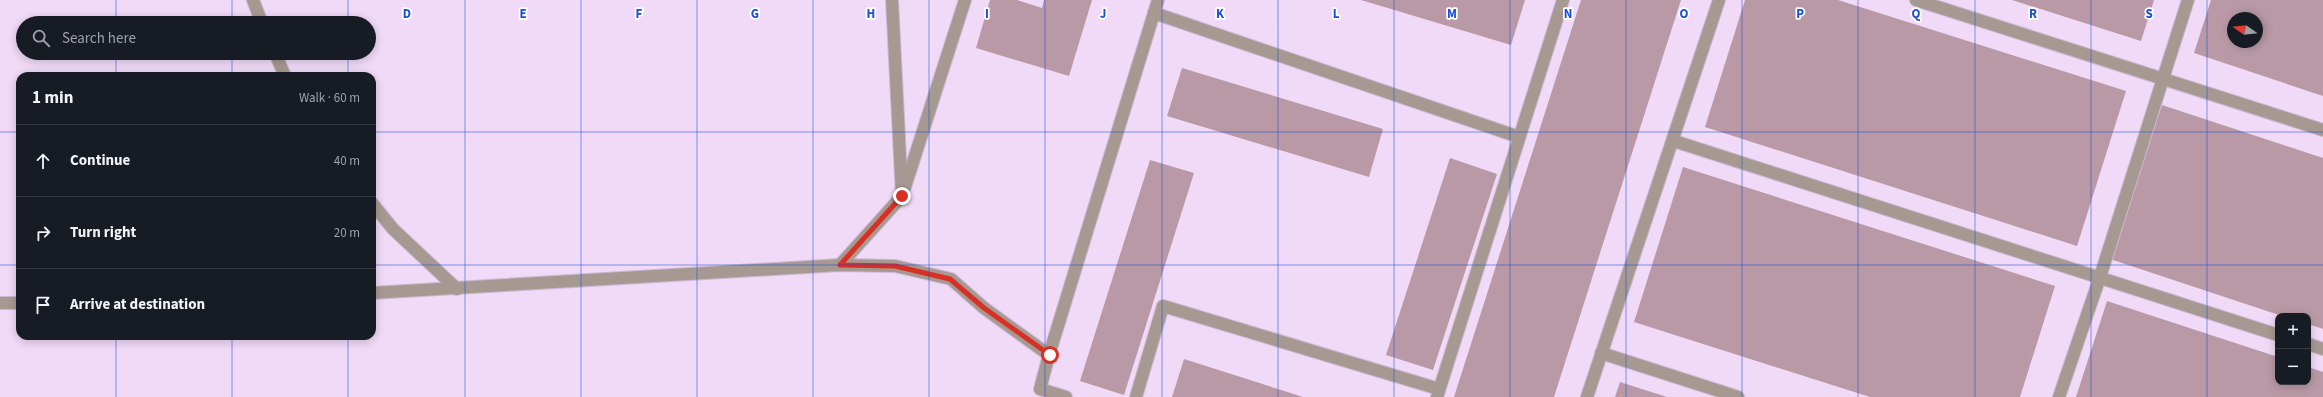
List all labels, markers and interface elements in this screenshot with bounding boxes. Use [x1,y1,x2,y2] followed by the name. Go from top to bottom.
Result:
[403,5,411,23] text: D
[519,5,527,23] text: E
[636,5,643,23] text: F
[751,5,759,23] text: G
[867,5,875,23] text: H
[985,5,989,23] text: I
[1100,5,1106,23] text: J
[1216,5,1225,23] text: K
[1333,5,1340,23] text: L
[1447,5,1457,23] text: M
[1564,5,1572,23] text: N
[1680,5,1689,23] text: O
[1796,5,1804,23] text: P
[1912,5,1921,23] text: Q
[2029,5,2037,23] text: R
[2145,5,2153,23] text: S
[2227,12,2263,48] north arrow
[16,16,376,60] search box
[30,27,52,49] icon: search
[62,28,136,49] text: Search here
[32,86,73,110] text: 1 min
[299,89,360,107] text: Walk · 60 m
[32,150,54,172] icon: ahead
[70,150,130,171] text: Continue
[334,152,360,170] text: 40 m
[893,187,911,205] route end
[32,222,54,244] icon: right
[70,222,136,243] text: Turn right
[334,224,360,242] text: 20 m
[32,294,54,316] icon: arrive
[70,294,205,315] text: Arrive at destination
[2275,313,2311,385] map controls
[2275,313,2311,349] button: +
[1041,346,1059,364] route start
[2275,349,2311,385] button: −

